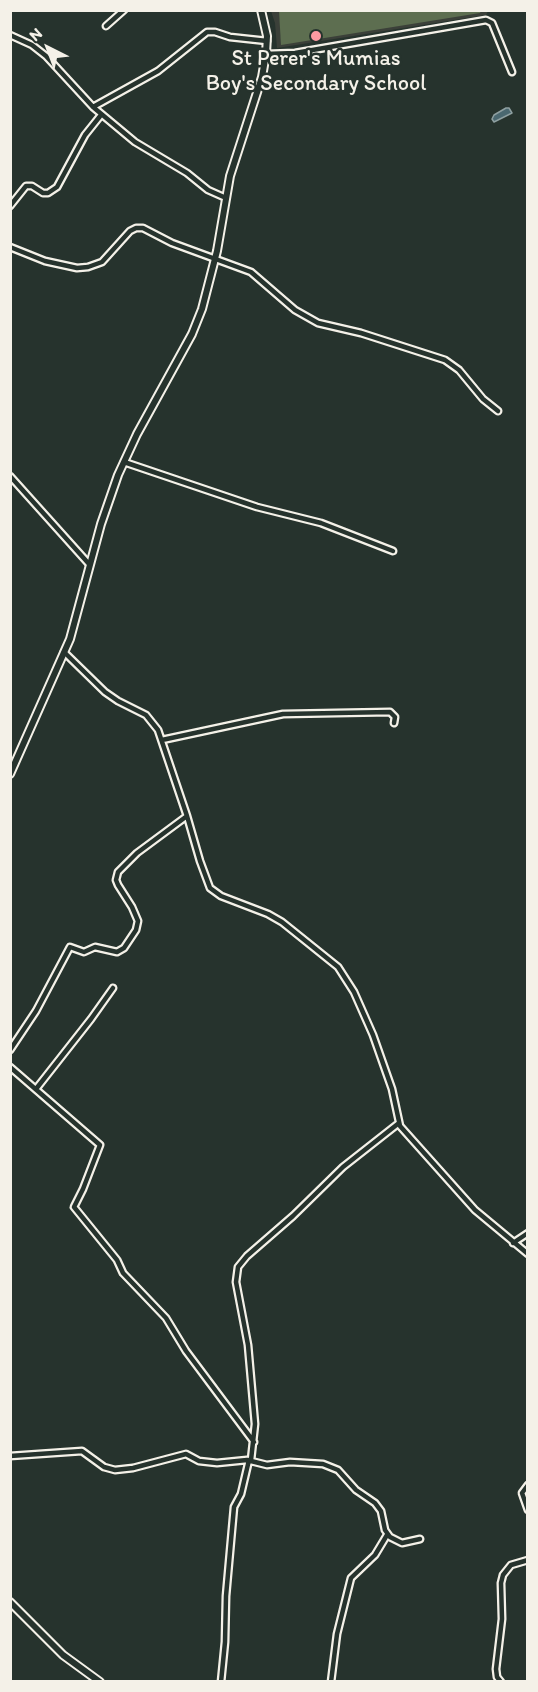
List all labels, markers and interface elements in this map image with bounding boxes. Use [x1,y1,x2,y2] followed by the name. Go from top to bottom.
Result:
[18,18,78,78] north arrow
[25,24,46,45] text: N
[309,29,323,43] marker: St Perer's Mumias Boy's Secondary School
[206,46,426,98] place label: St Perer's Mumias Boy's Secondary School

